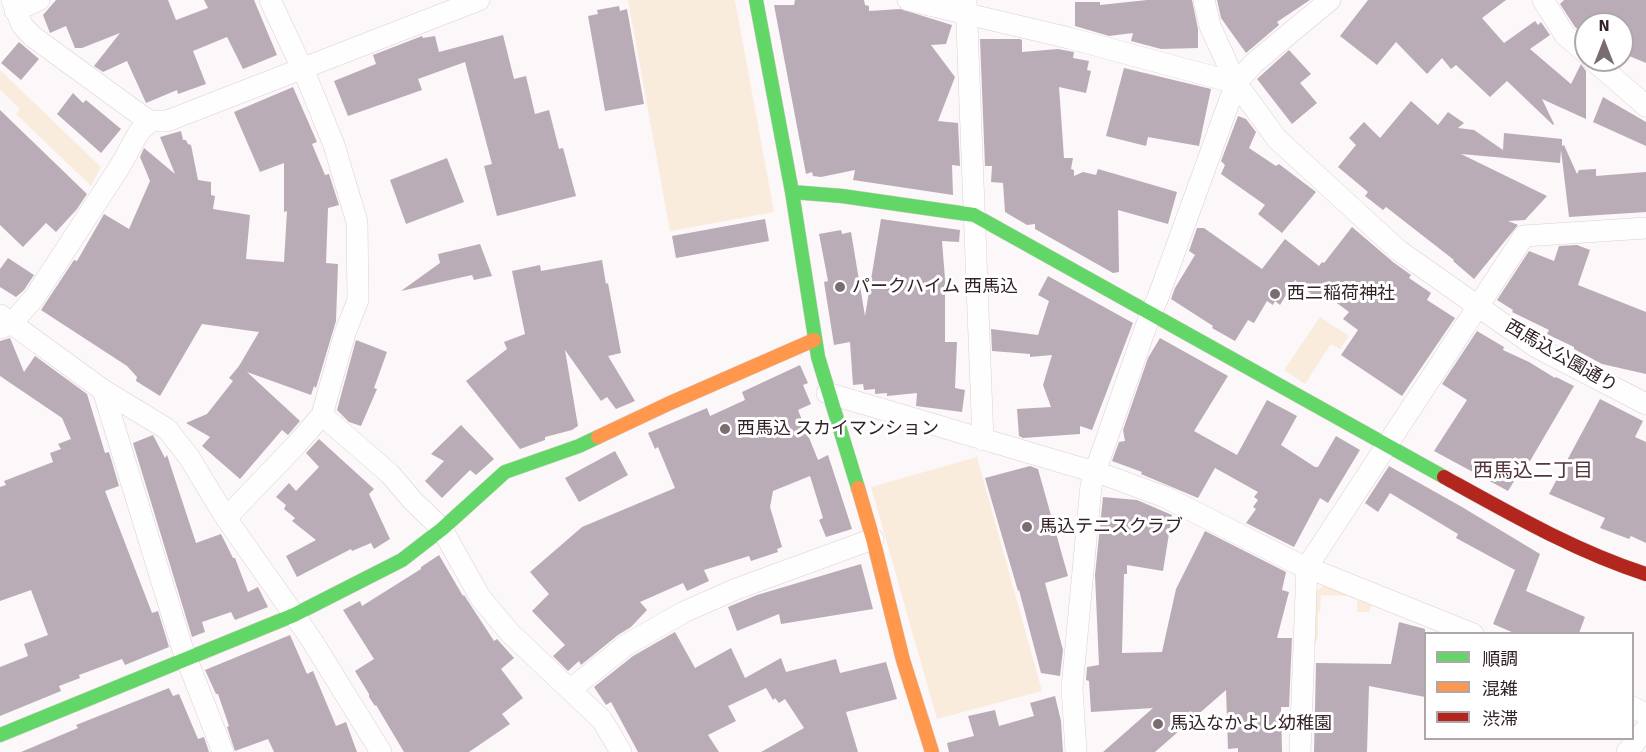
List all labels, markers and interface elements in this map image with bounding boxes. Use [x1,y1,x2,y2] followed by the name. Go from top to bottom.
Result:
[1574,12,1634,72] north arrow
[1598,16,1610,36] text: N
[852,276,1018,298] place label: パークハイム 西馬込
[833,280,847,294] marker: パークハイム 西馬込
[1287,283,1395,305] place label: 西二稲荷神社
[1268,287,1282,301] marker: 西二稲荷神社
[1501,316,1621,398] street label: 西馬込公園通り
[737,418,939,440] place label: 西馬込 スカイマンション
[718,422,732,436] marker: 西馬込 スカイマンション
[1473,460,1593,484] district label: 西馬込二丁目
[1039,516,1183,538] place label: 馬込テニスクラブ
[1020,520,1034,534] marker: 馬込テニスクラブ
[1424,632,1634,740] legend
[1482,648,1518,670] text: 順調
[1482,678,1518,700] text: 混雑
[1482,708,1518,730] text: 渋滞
[1170,713,1332,735] place label: 馬込なかよし幼稚園
[1151,717,1165,731] marker: 馬込なかよし幼稚園

